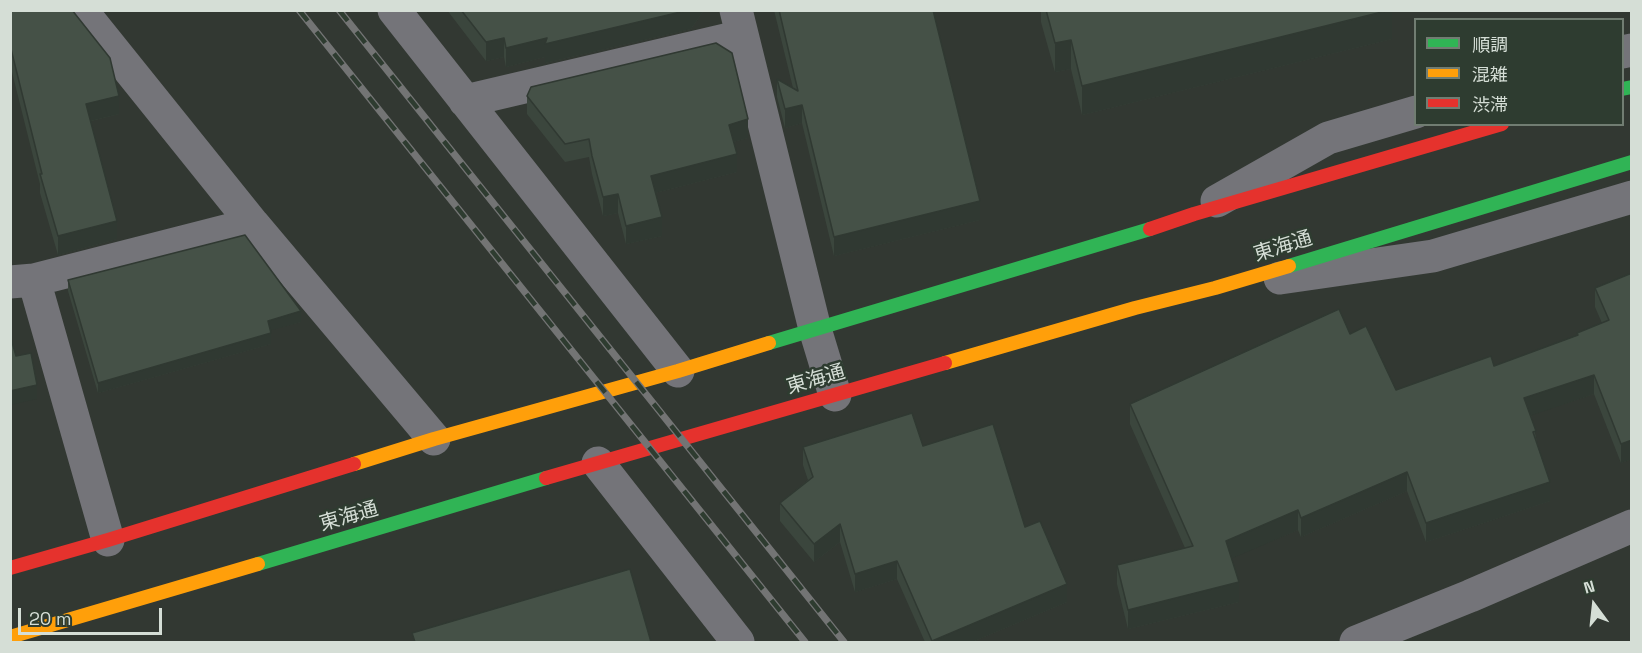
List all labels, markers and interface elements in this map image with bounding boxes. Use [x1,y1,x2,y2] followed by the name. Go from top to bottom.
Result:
[1414,18,1624,126] legend
[1472,33,1508,56] text: 順調
[1472,63,1508,86] text: 混雑
[1472,93,1508,116] text: 渋滞
[1251,227,1315,267] street label: 東海通
[784,360,848,400] street label: 東海通
[317,497,381,537] street label: 東海通
[1564,575,1624,635] north arrow
[1581,576,1597,599] text: N
[21,596,165,634] scale bar
[29,607,72,630] text: 20 m

